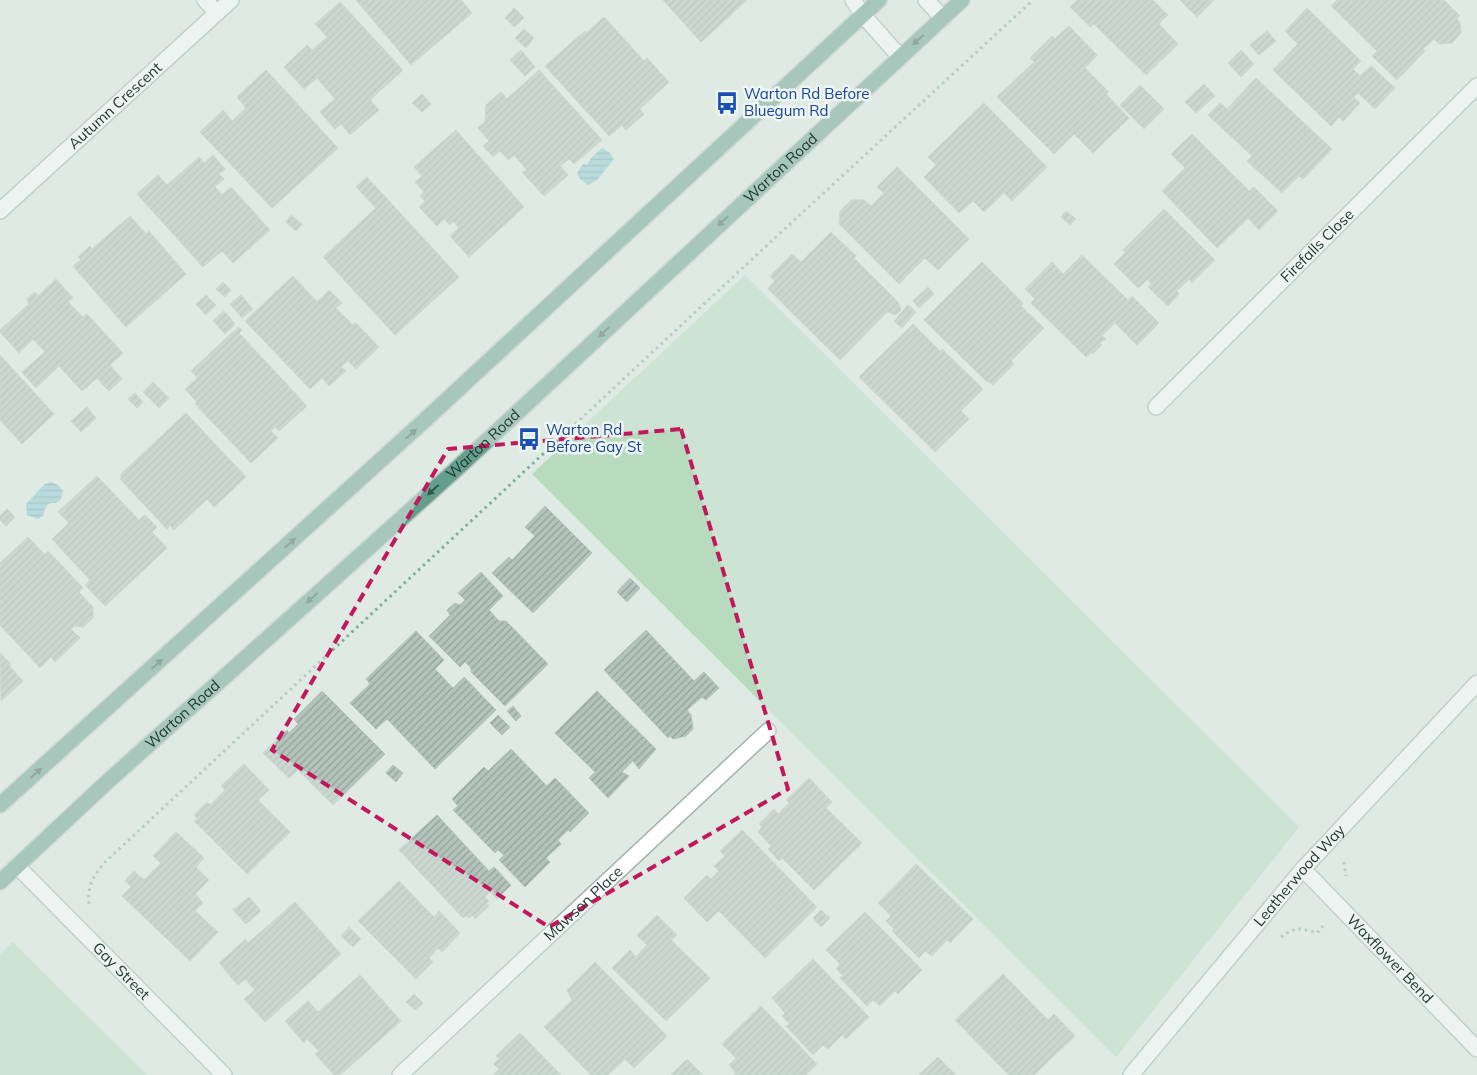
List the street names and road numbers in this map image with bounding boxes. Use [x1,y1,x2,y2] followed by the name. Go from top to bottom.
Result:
[64,58,166,153] street label: Autumn Crescent
[740,129,821,207] street label: Warton Road
[1276,205,1358,286] street label: Firefalls Close
[442,405,524,483] street label: Warton Road
[141,676,224,752] street label: Warton Road
[1249,820,1349,930] street label: Leatherwood Way
[540,862,626,945] street label: Mawson Place
[1343,910,1438,1007] street label: Waxflower Bend
[89,938,154,1004] street label: Gay Street

